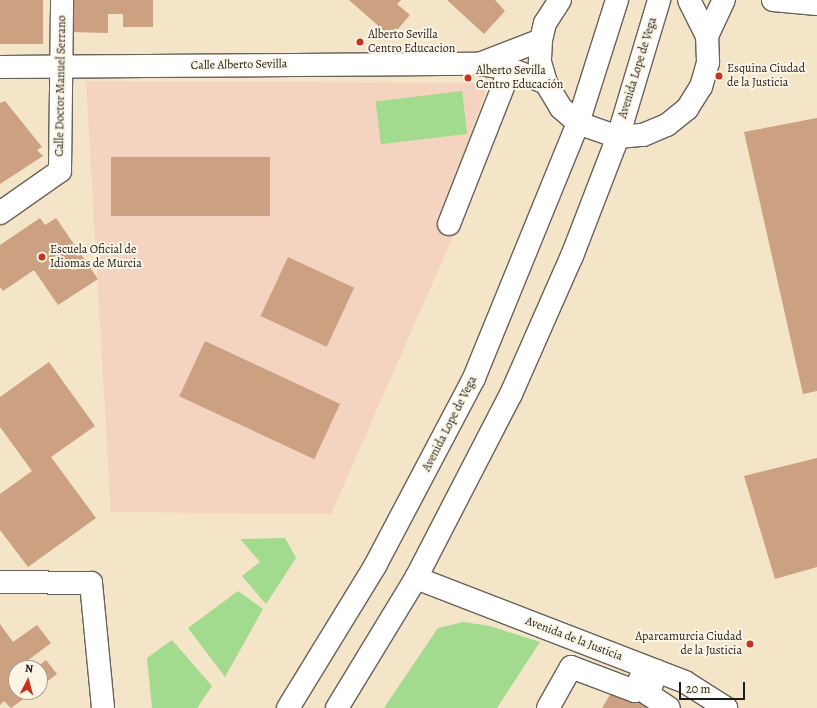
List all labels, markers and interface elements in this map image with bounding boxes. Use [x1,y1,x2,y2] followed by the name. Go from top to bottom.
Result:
[53,15,69,157] street label: Calle Doctor Manuel Serrano
[616,16,660,120] street label: Avenida Lope de Vega
[368,28,455,56] place label: Alberto Sevilla Centro Educacion
[355,37,365,47] marker: Alberto Sevilla Centro Educacion
[191,57,287,73] street label: Calle Alberto Sevilla
[727,62,805,90] place label: Esquina Ciudad de la Justicia
[476,64,563,92] place label: Alberto Sevilla Centro Educación
[714,71,724,81] marker: Esquina Ciudad de la Justicia
[463,73,473,83] marker: Alberto Sevilla Centro Educación
[50,243,142,271] place label: Escuela Oficial de Idiomas de Murcia
[37,252,47,262] marker: Escuela Oficial de Idiomas de Murcia
[420,374,480,474] street label: Avenida Lope de Vega
[523,614,625,664] street label: Avenida de la Justicia
[635,630,742,658] place label: Aparcamurcia Ciudad de la Justicia
[745,639,755,649] marker: Aparcamurcia Ciudad de la Justicia
[8,660,48,700] north arrow
[24,661,34,676] text: N
[681,674,747,700] scale bar
[686,681,710,697] text: 20 m

